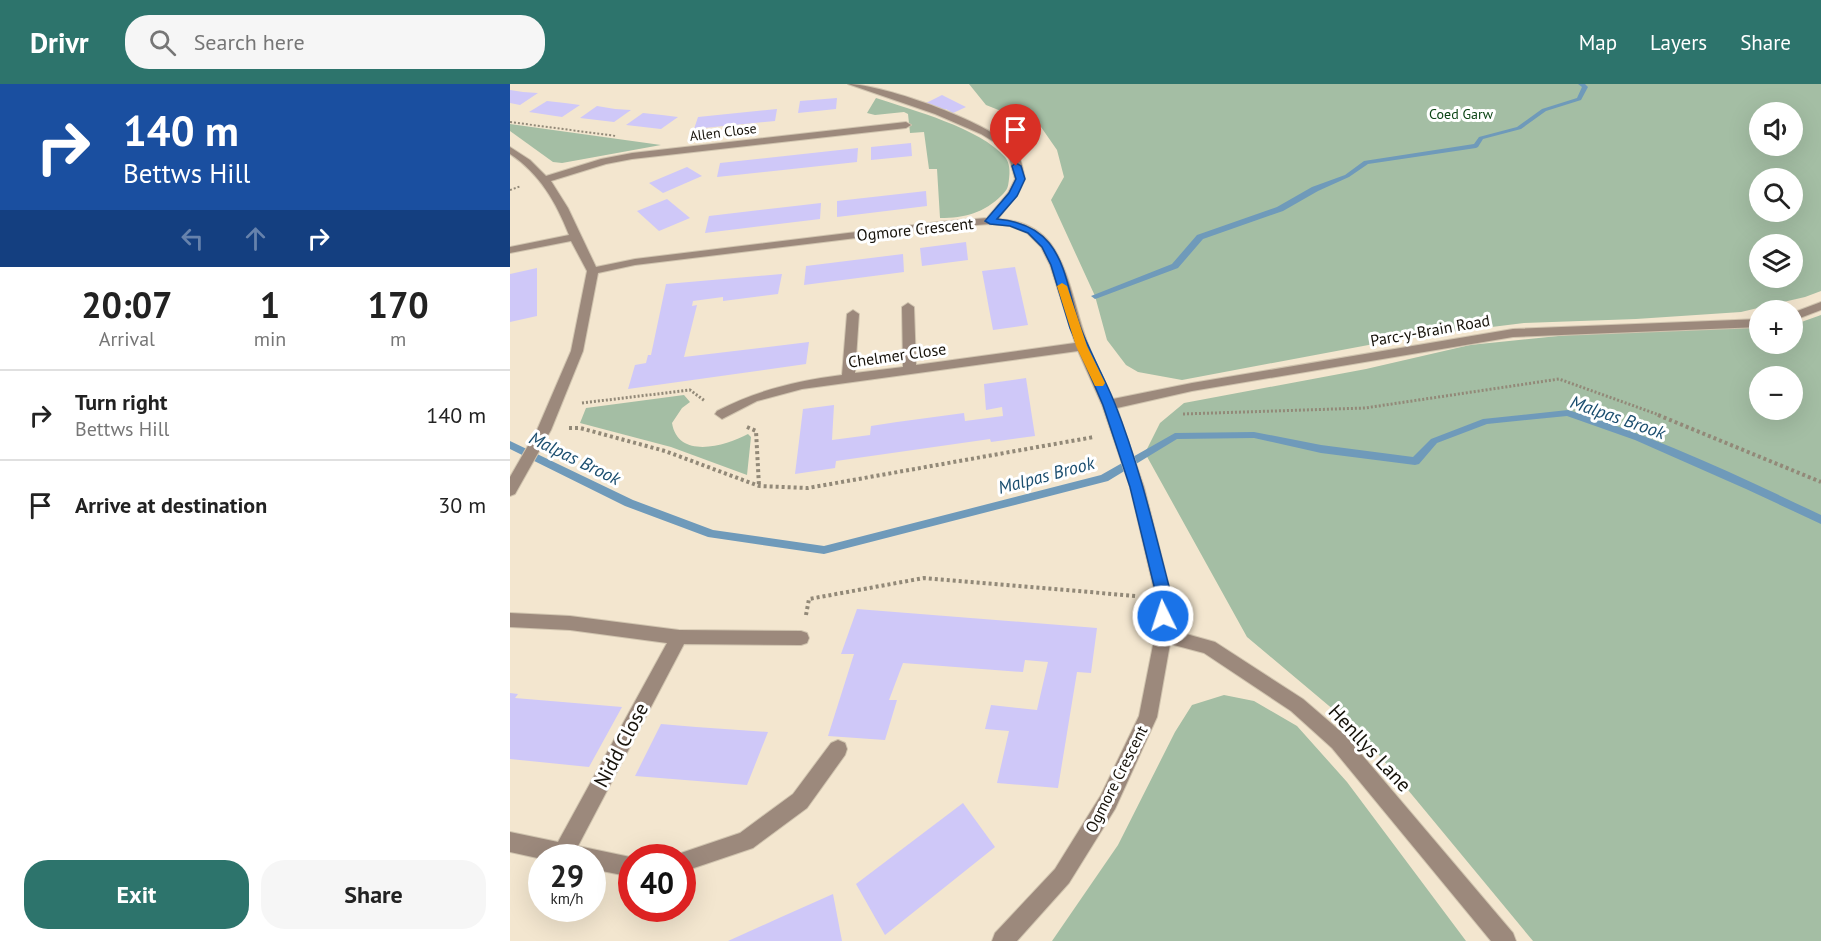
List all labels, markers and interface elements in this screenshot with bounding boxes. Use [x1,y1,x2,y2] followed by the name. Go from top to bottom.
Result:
[125,15,545,69] search box
[30,24,89,61] text: Drivr
[146,26,179,59] icon: search
[194,28,305,56] text: Search here
[1579,29,1617,56] text: Map
[1650,29,1707,56] text: Layers
[1740,29,1791,56] text: Share
[1749,102,1803,420] map controls
[1749,102,1803,156] button: sound
[123,103,239,158] text: 140 m
[990,104,1041,166] pin
[1429,105,1494,123] park label: Coed Garw
[24,108,102,186] icon: right
[999,113,1032,146] icon: arrive
[688,119,758,145] street label: Allen Close
[123,156,250,190] text: Bettws Hill
[1749,168,1803,222] button: search
[856,213,975,245] street label: Ogmore Crescent
[176,222,209,255] icon: left
[239,222,272,255] icon: ahead
[302,222,335,255] icon: right
[1749,234,1803,288] button: layers
[81,281,173,328] text: 20:07
[260,281,280,328] text: 1
[368,281,429,328] text: 170
[1749,300,1803,354] button: +
[1369,310,1491,350] street label: Parc-y-Brain Road
[99,326,155,352] text: Arrival
[254,326,286,352] text: min
[390,326,406,352] text: m
[847,338,947,372] street label: Chelmer Close
[1749,366,1803,420] button: −
[75,388,167,416] text: Turn right
[1567,390,1669,444] water label: Malpas Brook
[24,399,57,432] icon: right
[426,401,486,429] text: 140 m
[75,416,169,442] text: Bettws Hill
[525,426,625,490] water label: Malpas Brook
[995,451,1098,499] water label: Malpas Brook
[24,489,57,522] icon: arrive
[75,491,267,519] text: Arrive at destination
[438,491,486,519] text: 30 m
[1131,584,1195,648] position arrow
[588,698,654,792] street label: Nidd Close
[1323,699,1417,797] street label: Henllys Lane
[1080,722,1152,836] street label: Ogmore Crescent
[618,844,696,922] speed limit sign: 40
[550,856,584,895] text: 29
[24,860,249,929] button: Exit
[261,860,486,929] button: Share
[551,889,583,908] text: km/h

